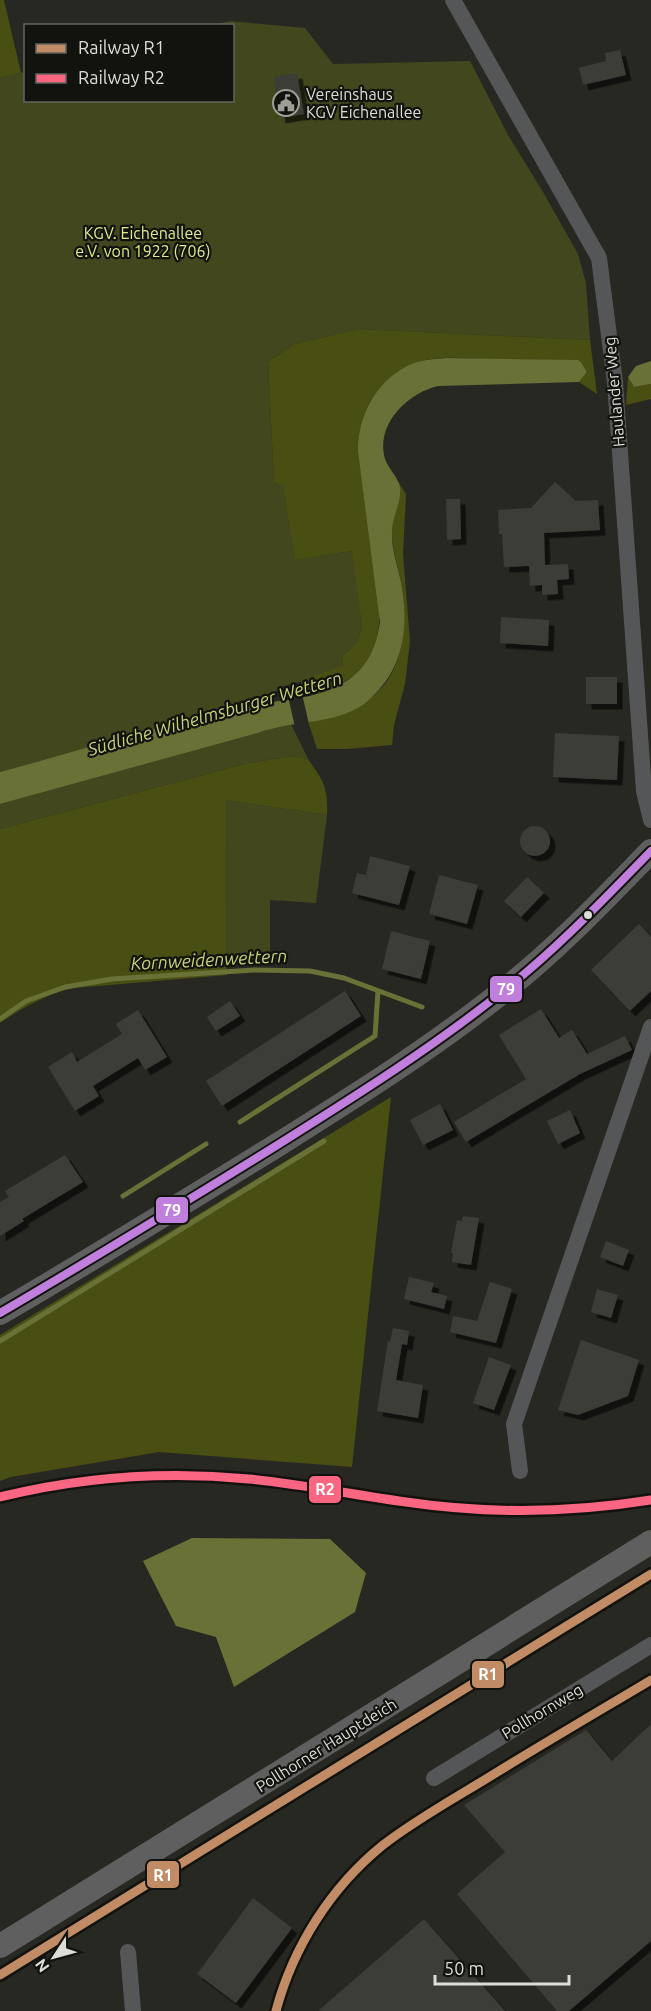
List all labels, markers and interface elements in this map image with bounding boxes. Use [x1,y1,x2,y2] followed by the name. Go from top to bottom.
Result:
[24,24,234,102] legend
[78,37,165,57] text: Railway R1
[78,67,165,87] text: Railway R2
[306,85,421,121] place label: Vereinshaus KGV Eichenallee
[271,88,301,118] public building icon: Vereinshaus KGV Eichenallee
[75,224,211,261] park label: KGV. Eichenallee e.V. von 1922 (706)
[600,336,628,448] street label: Haulander Weg
[84,667,344,759] water label: Südliche Wilhelmsburger Wettern
[582,909,594,921] unlabelled marker
[130,945,288,973] water label: Kornweidenwettern
[489,975,523,1003] line badge: 79
[497,980,515,998] text: 79
[155,1196,189,1224] line badge: 79
[163,1201,181,1219] text: 79
[308,1475,342,1504] line badge: R2
[315,1480,335,1498] text: R2
[471,1660,505,1689] line badge: R1
[478,1665,498,1683] text: R1
[498,1680,586,1742] street label: Pollhornweg
[252,1694,400,1796] street label: Pollhorner Hauptdeich
[146,1860,180,1889] line badge: R1
[153,1866,173,1884] text: R1
[24,1927,84,1987] north arrow
[435,1948,568,1986] scale bar
[31,1956,53,1976] text: N
[444,1958,484,1978] text: 50 m

